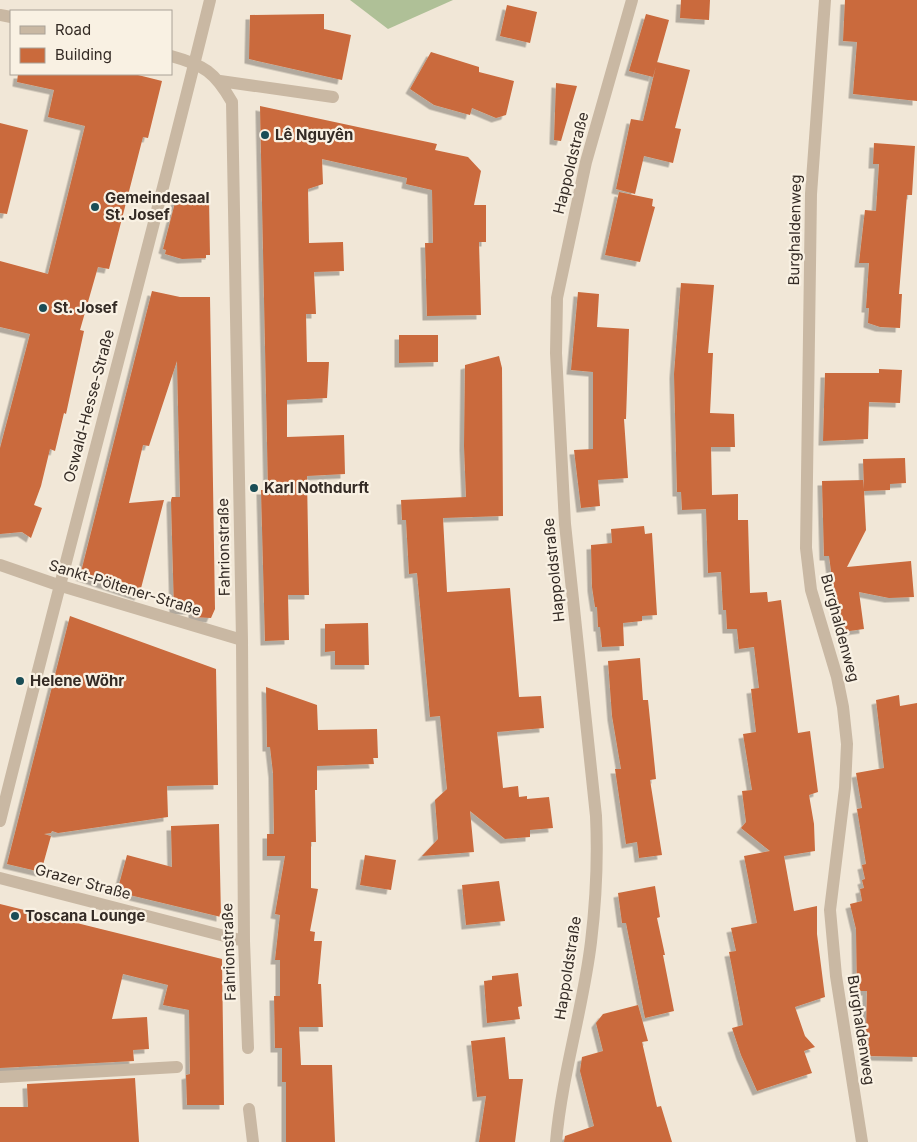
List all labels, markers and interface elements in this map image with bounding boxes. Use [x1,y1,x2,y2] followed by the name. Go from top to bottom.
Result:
[10,10,172,75] legend
[55,20,91,39] text: Road
[55,45,112,64] text: Building
[549,110,592,216] street label: Happoldstraße
[275,125,353,144] place label: Lê Nguyên
[259,129,271,141] marker: Lê Nguyên
[784,174,805,286] street label: Burghaldenweg
[105,188,210,224] place label: Gemeindesaal St. Josef
[89,201,101,213] marker: Gemeindesaal St. Josef
[53,298,118,317] place label: St. Josef
[37,302,49,314] marker: St. Josef
[59,327,118,485] street label: Oswald-Hesse-Straße
[264,478,370,497] place label: Karl Nothdurft
[248,482,260,494] marker: Karl Nothdurft
[213,498,234,596] street label: Fahrionstraße
[539,517,568,623] street label: Happoldstraße
[46,555,204,620] street label: Sankt-Pöltener-Straße
[817,572,864,684] street label: Burghaldenweg
[30,671,124,690] place label: Helene Wöhr
[14,675,26,687] marker: Helene Wöhr
[33,860,133,903] street label: Grazer Straße
[217,903,240,1001] street label: Fahrionstraße
[25,906,146,925] place label: Toscana Lounge
[9,910,21,922] marker: Toscana Lounge
[550,915,585,1021] street label: Happoldstraße
[843,974,880,1086] street label: Burghaldenweg

